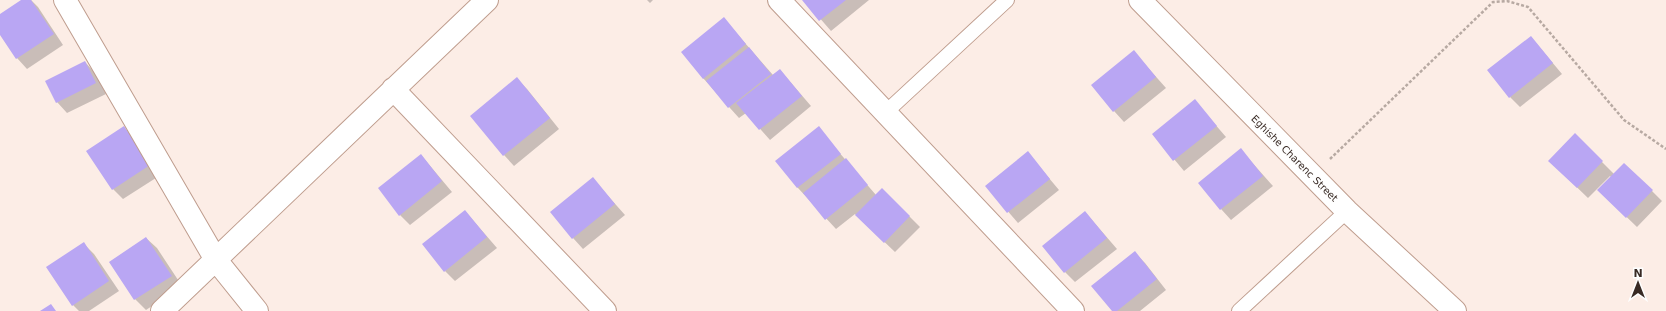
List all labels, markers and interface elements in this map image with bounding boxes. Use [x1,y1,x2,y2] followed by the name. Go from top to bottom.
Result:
[1249,113,1340,204] street label: Eghishe Charenc Street
[1618,263,1658,303] north arrow
[1633,267,1643,280] text: N

